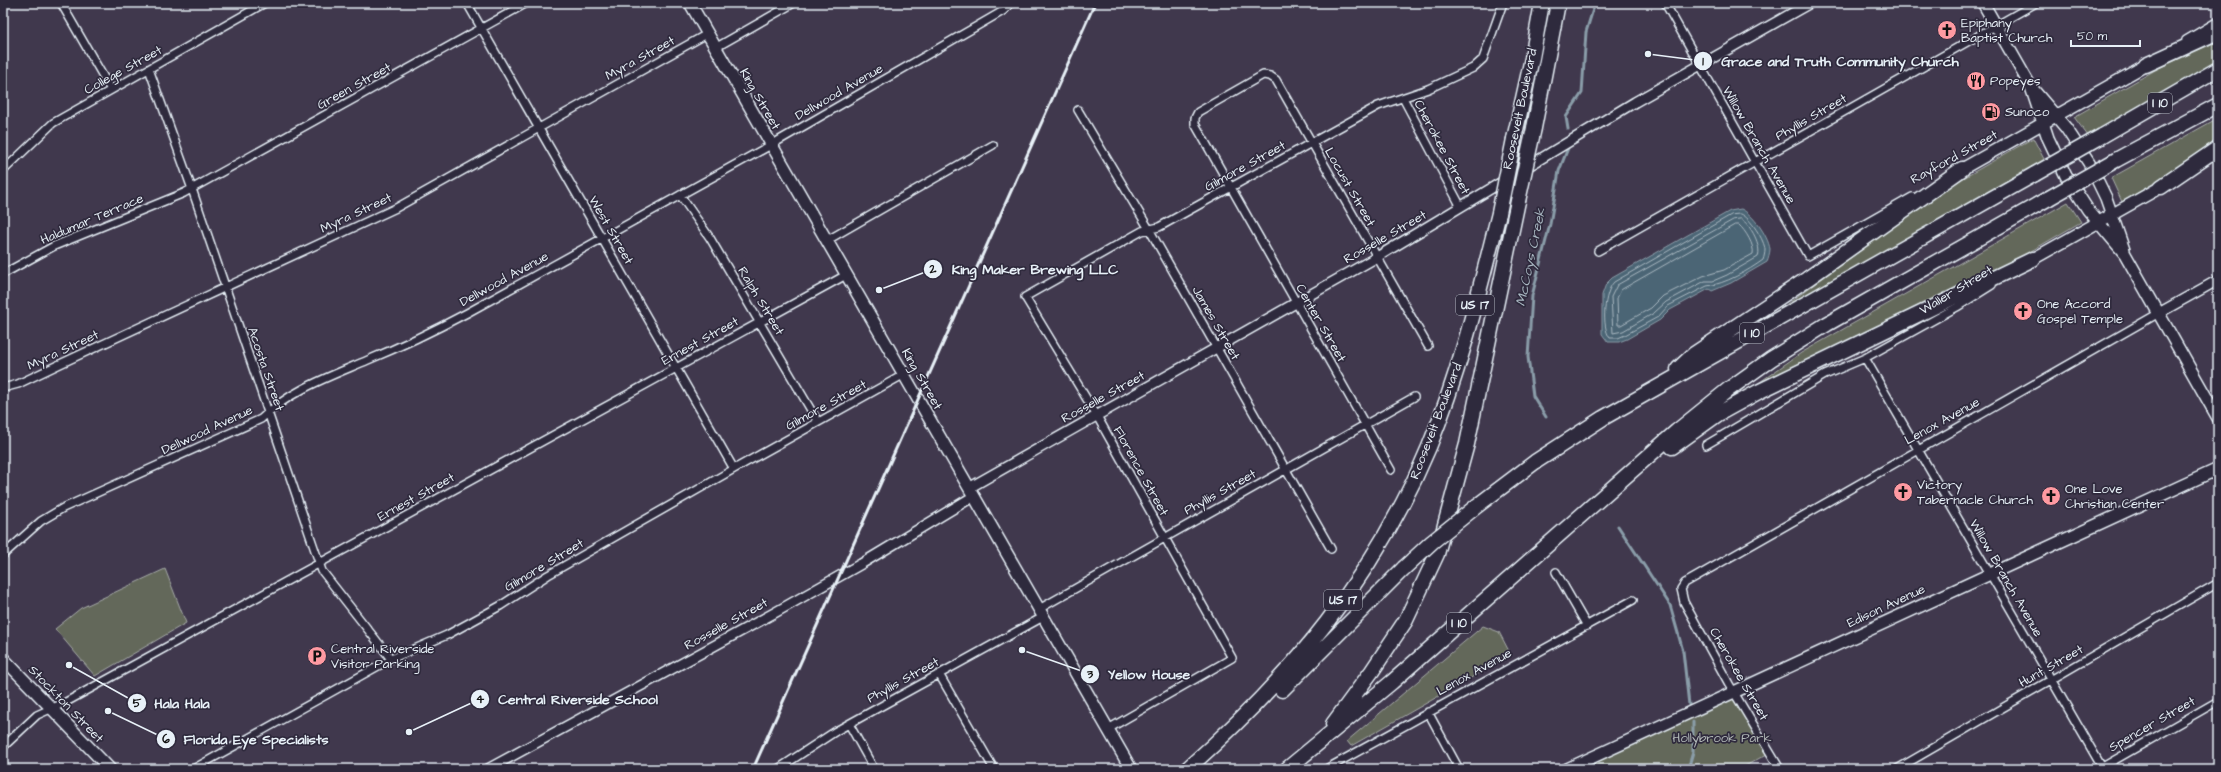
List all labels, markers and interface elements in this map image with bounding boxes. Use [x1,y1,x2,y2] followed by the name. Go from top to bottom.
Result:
[1961,14,2053,47] place label: Epiphany Baptist Church
[1936,19,1958,41] church icon: Epiphany Baptist Church
[2071,22,2140,48] scale bar
[2077,28,2108,45] text: 50 m
[602,31,679,85] street label: Myra Street
[81,41,166,100] street label: College Street
[1498,47,1542,171] street label: Roosevelt Boulevard
[1693,48,1967,74] callout: Grace and Truth Community Church
[1721,52,1960,72] text: Grace and Truth Community Church
[1702,53,1704,70] text: 1
[314,58,395,114] street label: Green Street
[792,60,886,124] street label: Dellwood Avenue
[734,65,785,134] street label: King Street
[1965,70,1987,92] restaurant icon: Popeyes
[1990,72,2041,91] place label: Popeyes
[1718,83,1800,207] street label: Willow Branch Avenue
[1772,89,1851,146] street label: Phyllis Street
[2148,93,2172,113] road number: I 10
[1410,97,1475,198] street label: Cherokee Street
[1980,101,2002,123] fuel station icon: Sunoco
[2005,103,2050,121] place label: Sunoco
[1907,125,2002,189] street label: Rayford Street
[1201,136,1289,196] street label: Gilmore Street
[1320,144,1380,230] street label: Locust Street
[317,188,396,238] street label: Myra Street
[38,189,146,249] street label: Haldumar Terrace
[584,192,638,268] street label: West Street
[1340,206,1430,268] street label: Rosselle Street
[1511,206,1551,308] water label: McCoys Creek
[456,247,552,311] street label: Dellwood Avenue
[923,256,1126,282] callout: King Maker Brewing LLC
[952,260,1118,281] text: King Maker Brewing LLC
[929,261,937,278] text: 2
[1916,261,1997,319] street label: Waller Street
[733,263,789,339] street label: Ralph Street
[1291,281,1351,366] street label: Center Street
[1188,283,1245,364] street label: James Street
[1456,295,1494,315] road number: US 17
[2037,295,2123,328] place label: One Accord Gospel Temple
[2012,300,2034,322] church icon: One Accord Gospel Temple
[658,312,742,370] street label: Ernest Street
[1740,323,1764,343] road number: I 10
[24,325,103,375] street label: Myra Street
[243,325,289,414] street label: Acosta Street
[896,345,947,414] street label: King Street
[1406,360,1467,482] street label: Roosevelt Boulevard
[1058,366,1149,427] street label: Rosselle Street
[782,375,870,435] street label: Gilmore Street
[1901,393,1983,449] street label: Lenox Avenue
[158,401,256,459] street label: Dellwood Avenue
[1109,423,1173,520] street label: Florence Street
[1181,464,1260,520] street label: Phyllis Street
[374,468,458,526] street label: Ernest Street
[1917,476,2033,509] place label: Victory Tabernacle Church
[2065,480,2164,513] place label: One Love Christian Center
[1892,481,1914,503] church icon: Victory Tabernacle Church
[2040,485,2062,507] church icon: One Love Christian Center
[1965,516,2047,640] street label: Willow Branch Avenue
[501,534,588,596] street label: Gilmore Street
[1844,580,1928,632] street label: Edison Avenue
[1324,590,1362,610] road number: US 17
[681,593,772,654] street label: Rosselle Street
[1447,613,1471,633] road number: I 10
[1705,624,1773,724] street label: Cherokee Street
[331,640,434,674] place label: Central Riverside Visitor Parking
[2016,640,2087,692] street label: Hunt Street
[1433,644,1515,700] street label: Lenox Avenue
[306,645,328,667] parking icon: Central Riverside Visitor Parking
[864,652,943,708] street label: Phyllis Street
[24,661,108,747] street label: Stockton Street
[1080,661,1199,687] callout: Yellow House
[1108,665,1191,685] text: Yellow House
[1086,666,1094,683] text: 3
[470,686,666,712] callout: Central Riverside School
[127,690,218,716] callout: Hala Hala
[498,690,659,710] text: Central Riverside School
[476,691,485,708] text: 4
[2106,692,2199,756] street label: Spencer Street
[154,694,211,714] text: Hala Hala
[133,695,142,712] text: 5
[156,726,337,752] callout: Florida Eye Specialists
[1673,729,1771,748] park label: Hollybrook Park
[183,730,329,750] text: Florida Eye Specialists
[162,731,170,748] text: 6

